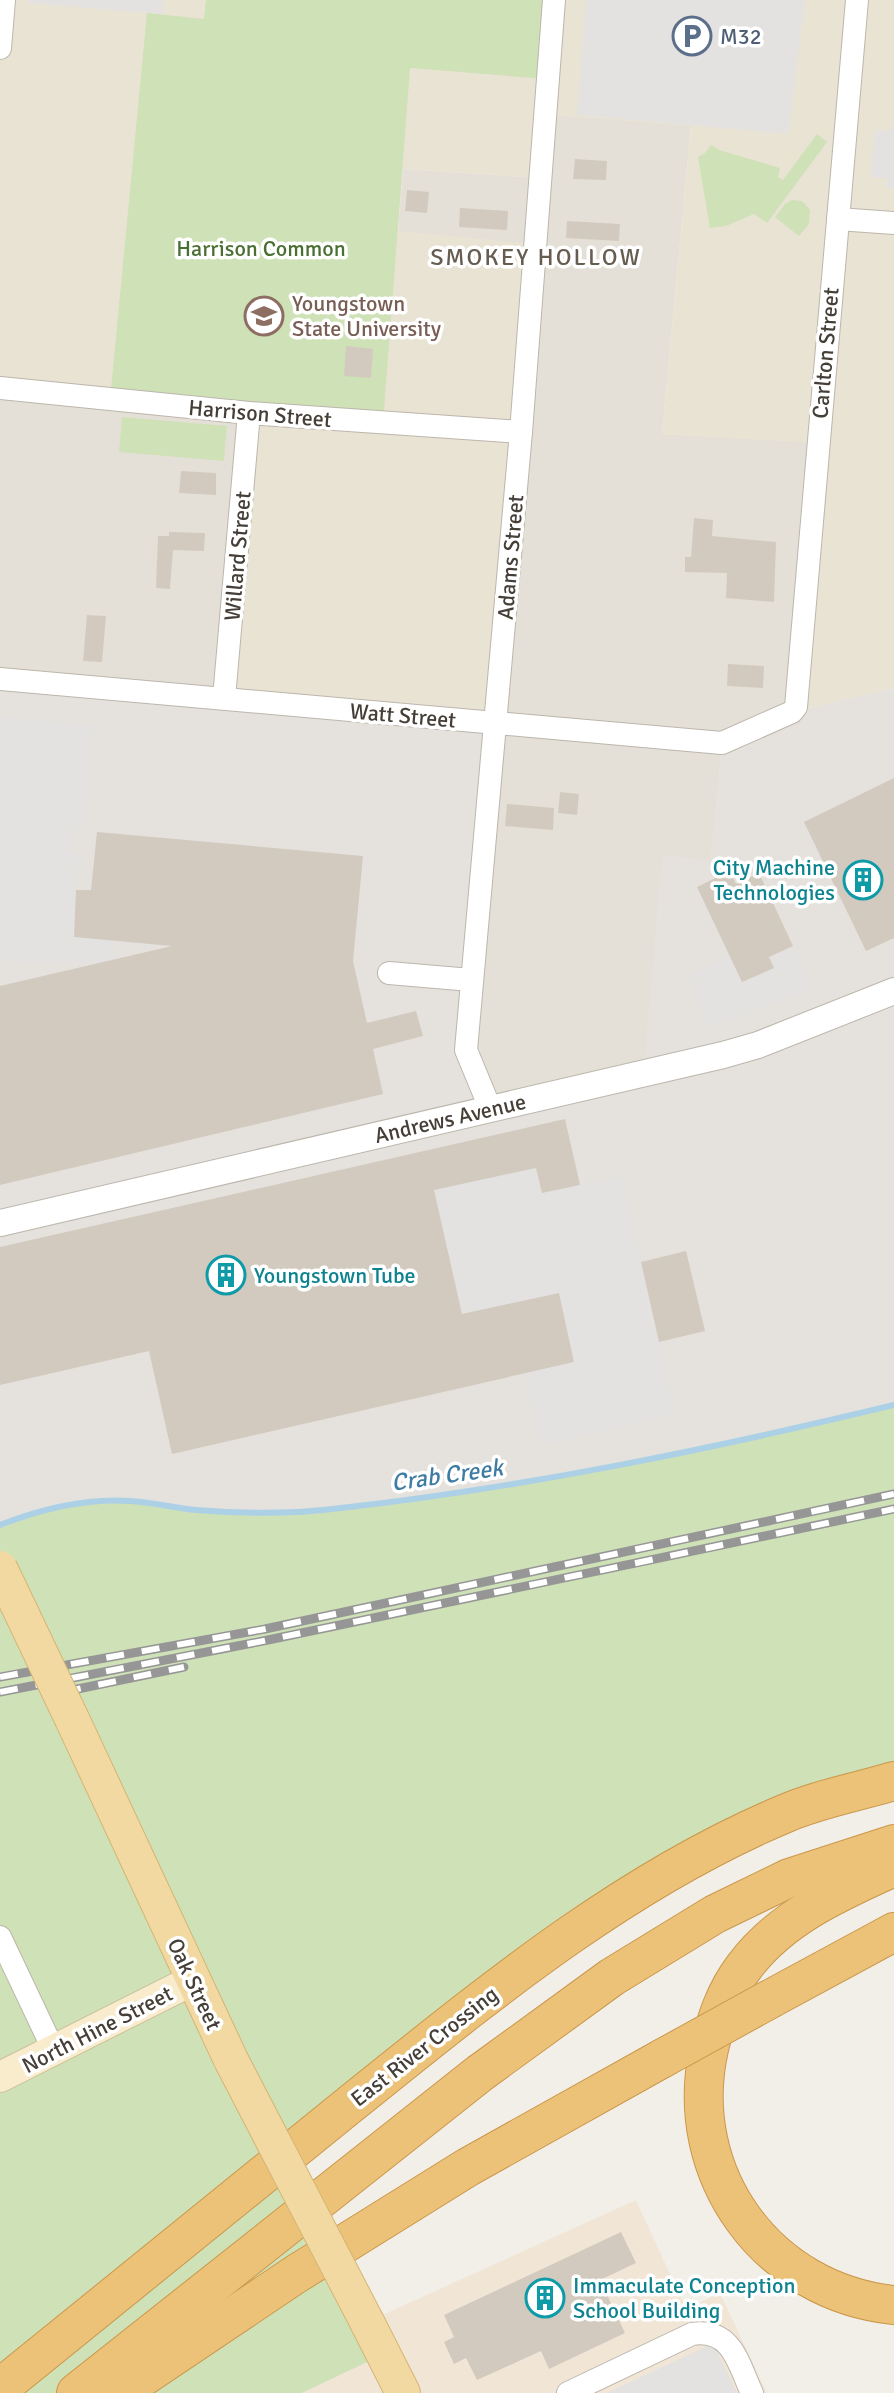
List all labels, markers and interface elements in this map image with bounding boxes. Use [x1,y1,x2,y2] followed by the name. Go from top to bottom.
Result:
[671,15,713,57] parking icon: M32
[720,23,762,50] place label: M32
[176,235,346,262] park label: Harrison Common
[430,242,642,272] district label: SMOKEY HOLLOW
[806,286,845,420] street label: Carlton Street
[292,290,442,342] place label: Youngstown State University
[243,295,285,337] school or university icon: Youngstown State University
[187,394,333,433] street label: Harrison Street
[218,490,257,622] street label: Willard Street
[492,493,529,621] street label: Adams Street
[349,697,457,734] street label: Watt Street
[713,854,835,906] place label: City Machine Technologies
[842,859,884,901] building icon: City Machine Technologies
[372,1088,529,1149] street label: Andrews Avenue
[205,1254,247,1296] building icon: Youngstown Tube
[254,1262,416,1289] place label: Youngstown Tube
[389,1452,507,1498] water label: Crab Creek
[161,1934,228,2035] street label: Oak Street
[17,1980,177,2079] street label: North Hine Street
[345,1980,503,2112] street label: East River Crossing
[573,2272,796,2324] place label: Immaculate Conception School Building
[524,2277,566,2319] building icon: Immaculate Conception School Building

